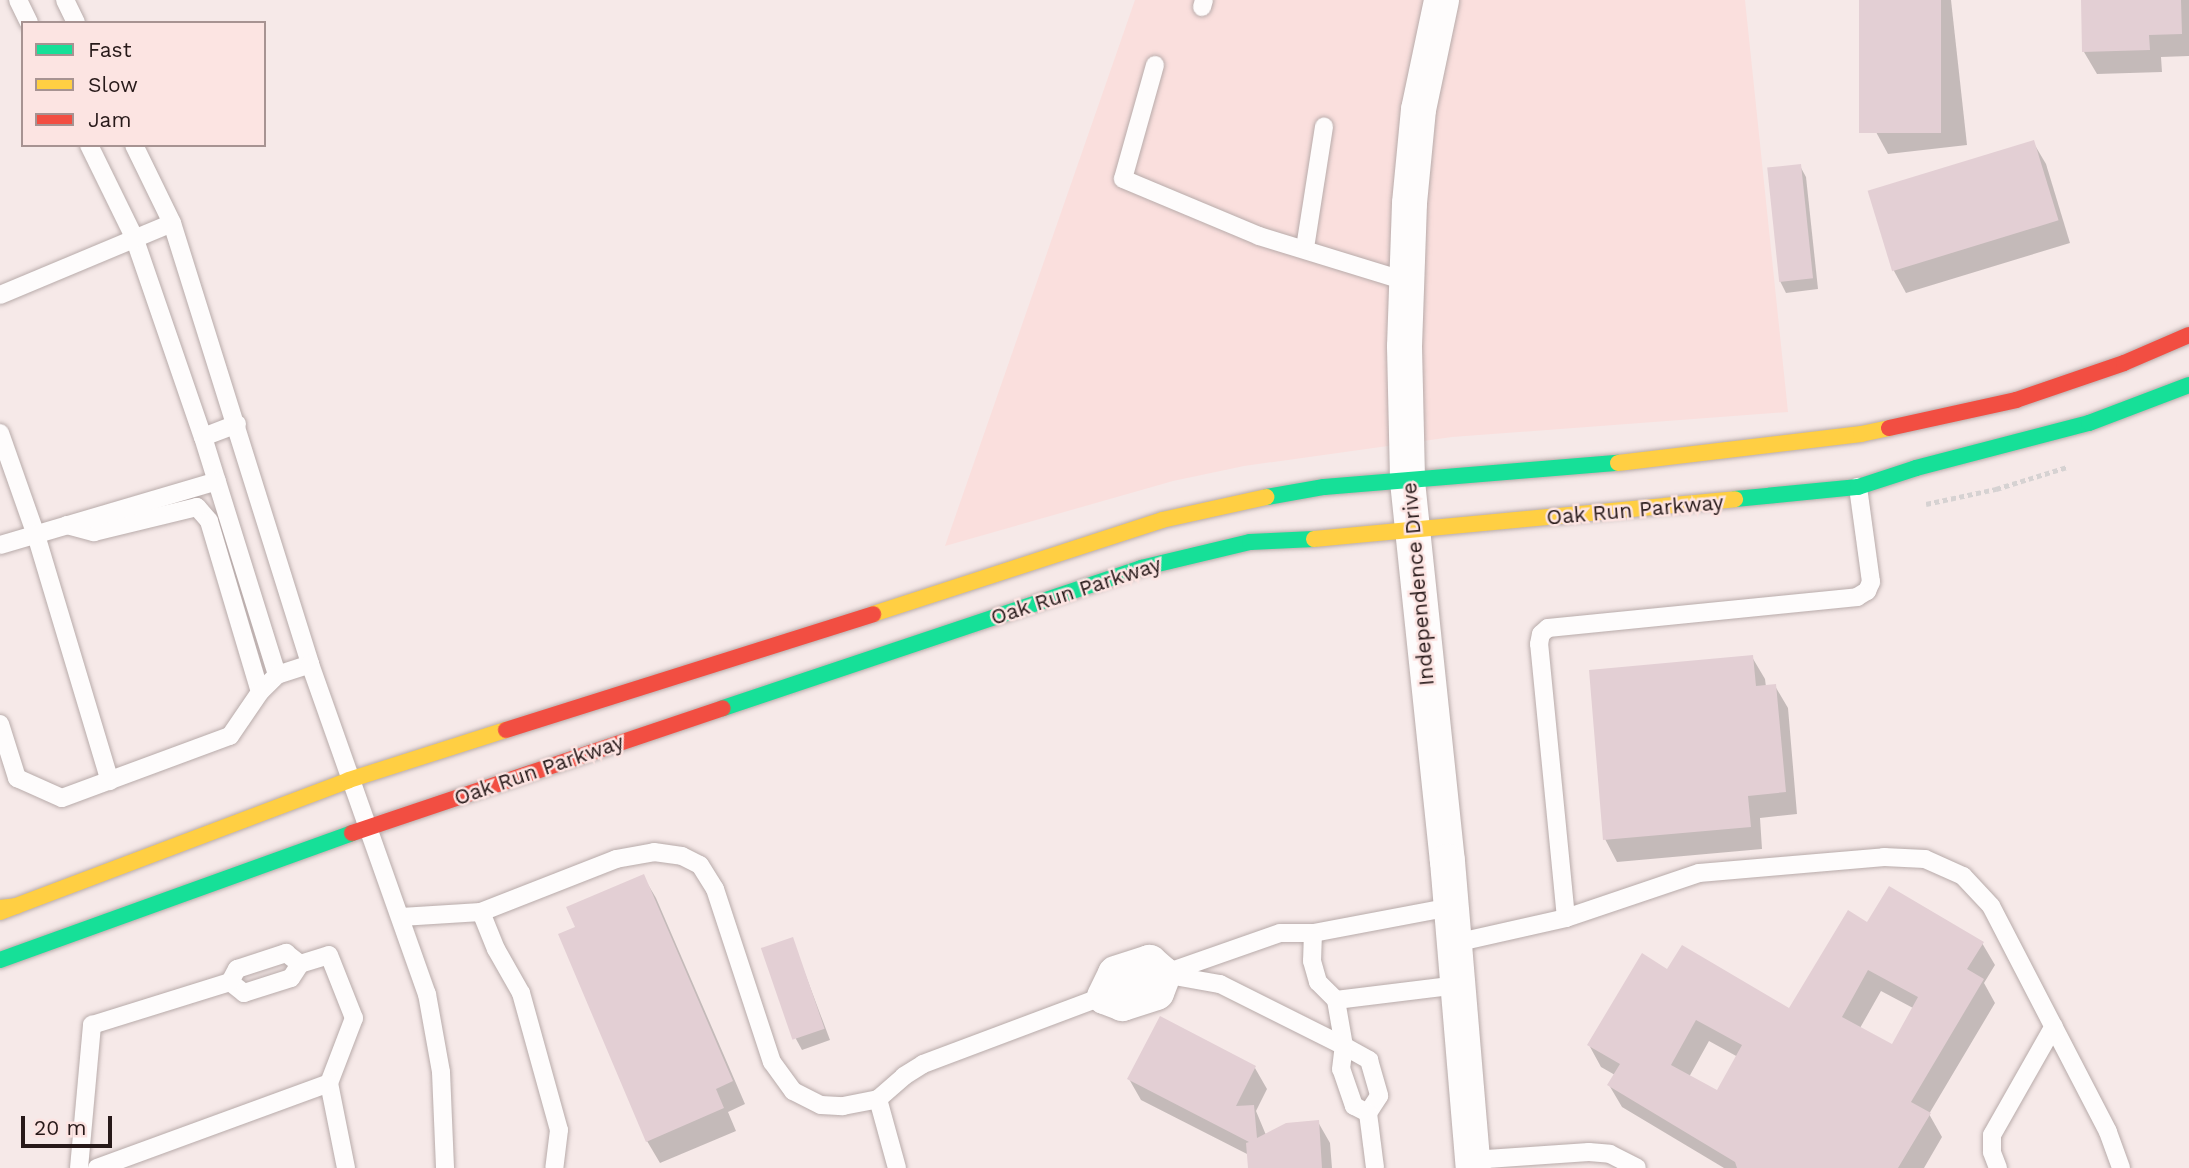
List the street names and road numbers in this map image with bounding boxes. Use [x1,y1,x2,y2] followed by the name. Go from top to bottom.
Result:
[1397,481,1439,687] street label: Independence Drive
[1545,490,1725,530] street label: Oak Run Parkway
[987,551,1165,631] street label: Oak Run Parkway
[451,729,627,811] street label: Oak Run Parkway

